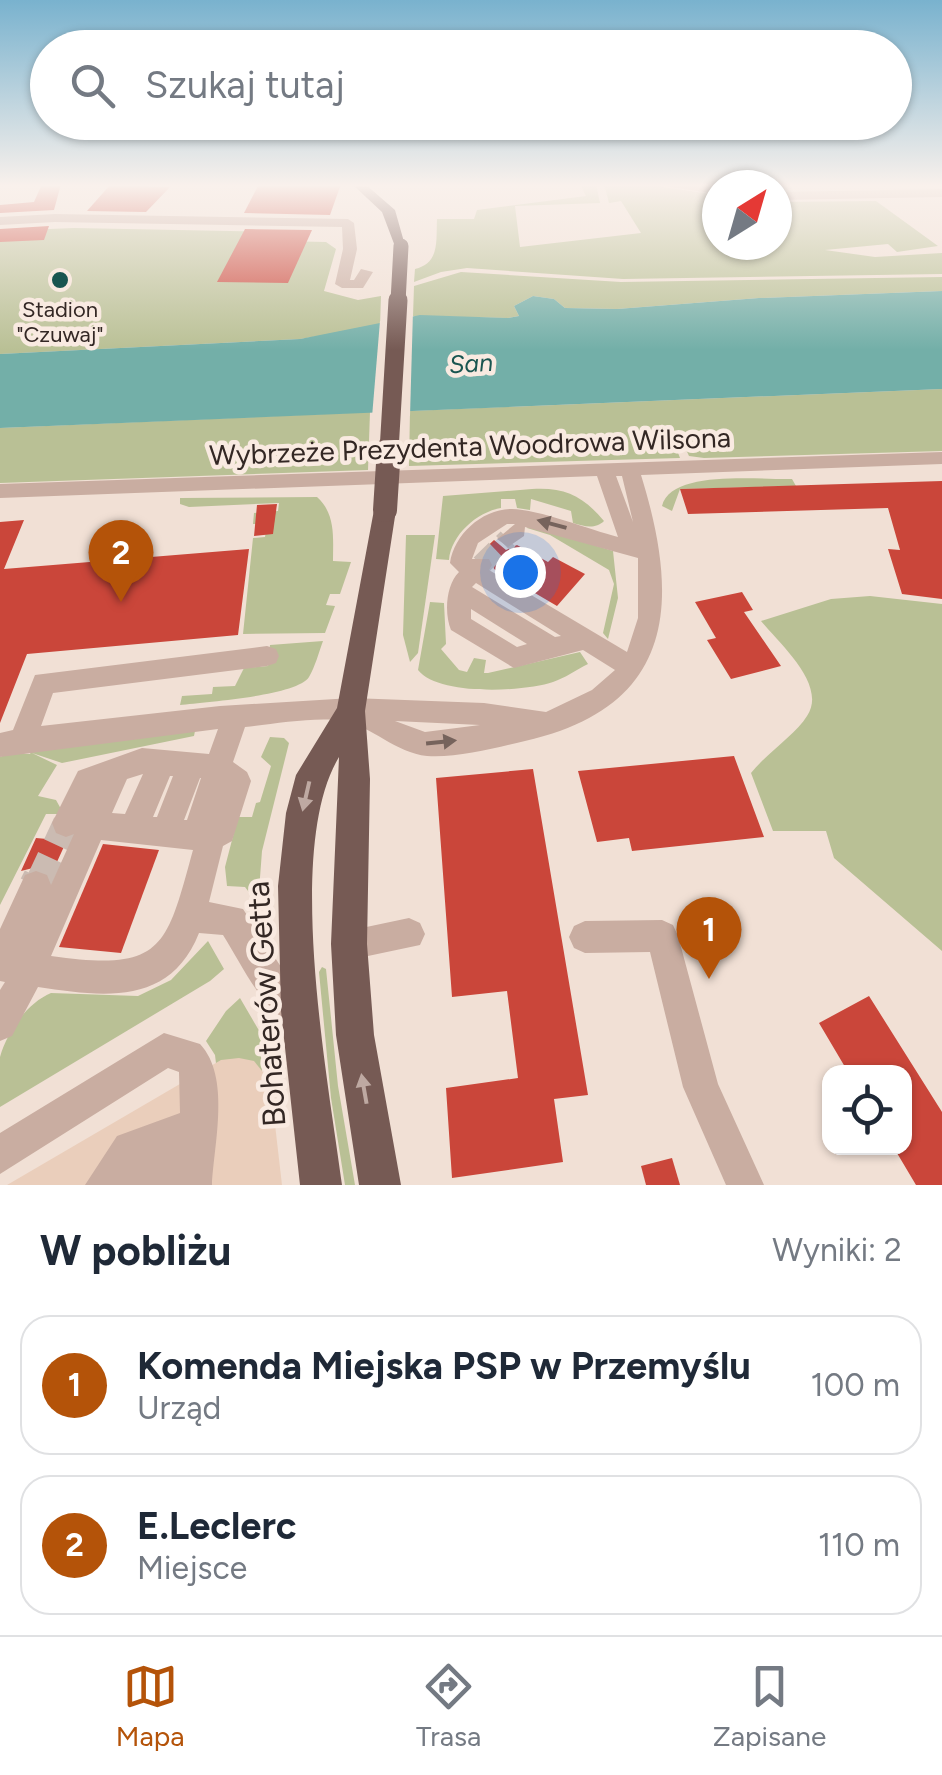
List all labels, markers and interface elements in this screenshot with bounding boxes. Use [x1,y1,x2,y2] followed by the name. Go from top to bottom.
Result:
[30,30,912,140] search box
[65,58,120,113] icon: search
[145,62,345,108] text: Szukaj tutaj
[702,170,792,260] north arrow
[49,269,71,291] marker: Stadion "Czuwaj"
[16,296,104,348] place label: Stadion "Czuwaj"
[448,347,494,379] water label: San
[209,420,731,472] street label: Wybrzeże Prezydenta Woodrowa Wilsona
[536,516,567,532] one-way arrow
[88,520,154,602] pin: 2
[495,547,546,598] your location
[426,734,457,750] one-way arrow
[298,781,313,812] one-way arrow
[238,880,294,1128] street label: Bohaterów Getta
[676,896,742,979] pin: 1
[822,1065,912,1155] map controls
[822,1065,912,1155] button: locate
[356,1073,371,1104] one-way arrow
[40,1225,231,1276] text: W pobliżu
[772,1231,902,1269] text: Wyniki: 2
[137,1343,751,1389] text: Komenda Miejska PSP w Przemyślu
[68,1366,81,1404] text: 1
[811,1366,900,1404] text: 100 m
[137,1389,221,1427] text: Urząd
[137,1503,297,1549] text: E.Leclerc
[65,1526,84,1564] text: 2
[818,1526,900,1564] text: 110 m
[137,1549,247,1587] text: Miejsce
[116,1659,185,1753] tab: Mapa
[416,1659,481,1753] tab: Trasa
[713,1659,826,1753] tab: Zapisane

